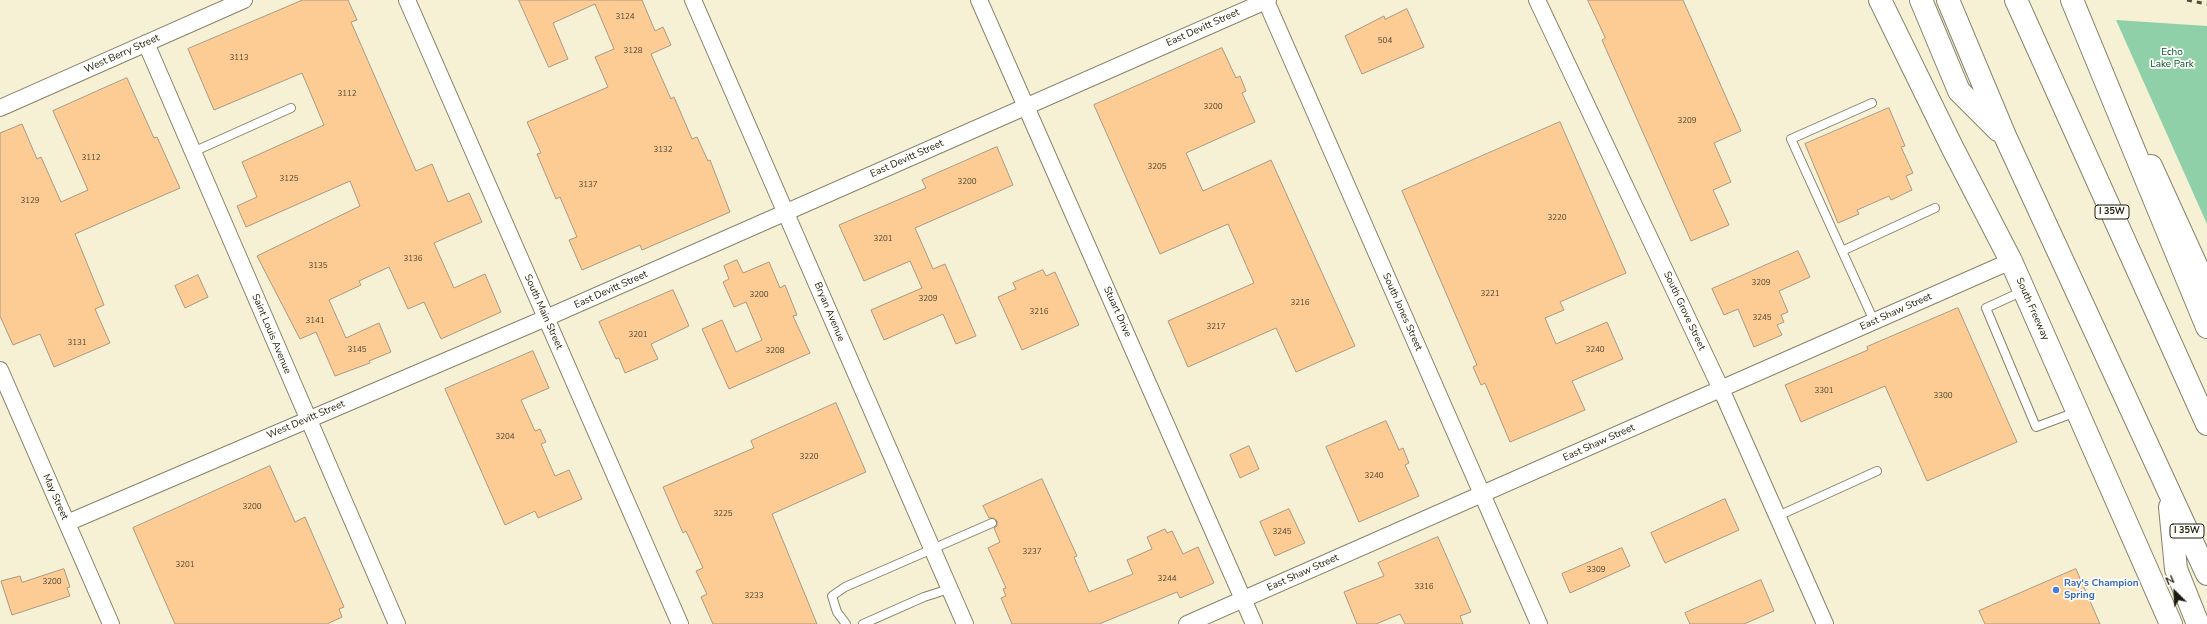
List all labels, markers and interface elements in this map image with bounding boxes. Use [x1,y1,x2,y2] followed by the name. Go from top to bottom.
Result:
[1165,7,1241,49] street label: East Devitt Street
[615,12,635,22] house number: 3124
[83,32,161,76] street label: West Berry Street
[1378,36,1392,46] house number: 504
[623,46,643,56] house number: 3128
[2150,47,2194,70] park label: Echo Lake Park
[229,53,249,63] house number: 3113
[337,89,357,99] house number: 3112
[1203,102,1223,112] house number: 3200
[1677,116,1697,126] house number: 3209
[869,138,945,180] street label: East Devitt Street
[653,145,673,155] house number: 3132
[81,153,101,163] house number: 3112
[1147,162,1167,172] house number: 3205
[279,174,299,184] house number: 3125
[957,177,977,187] house number: 3200
[578,180,598,190] house number: 3137
[20,196,40,206] house number: 3129
[2095,205,2129,219] road number: I 35W
[1547,213,1567,223] house number: 3220
[873,234,893,244] house number: 3201
[403,254,423,264] house number: 3136
[308,261,328,271] house number: 3135
[573,269,649,311] street label: East Devitt Street
[1660,270,1708,352] street label: South Grove Street
[1380,271,1424,353] street label: South Jones Street
[521,273,565,351] street label: South Main Street
[2013,276,2051,342] street label: South Freeway
[1751,278,1771,288] house number: 3209
[811,281,847,343] street label: Bryan Avenue
[1101,285,1133,339] street label: Stuart Drive
[1480,289,1500,299] house number: 3221
[749,290,769,300] house number: 3200
[1858,291,1934,333] street label: East Shaw Street
[249,292,293,376] street label: Saint Louis Avenue
[918,294,938,304] house number: 3209
[1290,298,1310,308] house number: 3216
[1029,307,1049,317] house number: 3216
[1752,313,1772,323] house number: 3245
[305,316,325,326] house number: 3141
[1206,322,1226,332] house number: 3217
[628,330,648,340] house number: 3201
[67,338,87,348] house number: 3131
[347,345,367,355] house number: 3145
[1585,345,1605,355] house number: 3240
[765,346,785,356] house number: 3208
[1814,386,1834,396] house number: 3301
[1933,391,1953,401] house number: 3300
[265,398,347,442] street label: West Devitt Street
[1561,422,1637,464] street label: East Shaw Street
[495,432,515,442] house number: 3204
[799,452,819,462] house number: 3220
[1364,471,1384,481] house number: 3240
[40,472,70,522] street label: May Street
[242,502,262,512] house number: 3200
[713,509,733,519] house number: 3225
[2170,524,2204,538] road number: I 35W
[1272,527,1292,537] house number: 3245
[1022,547,1042,557] house number: 3237
[1265,552,1341,594] street label: East Shaw Street
[175,560,195,570] house number: 3201
[1586,565,1606,575] house number: 3309
[2155,572,2195,612] north arrow
[2163,572,2177,589] text: N
[1157,574,1177,584] house number: 3244
[42,577,62,587] house number: 3200
[2064,578,2139,602] place label: Ray's Champion Spring
[1414,582,1434,592] house number: 3316
[2051,585,2061,595] marker: Ray's Champion Spring
[744,591,764,601] house number: 3233

